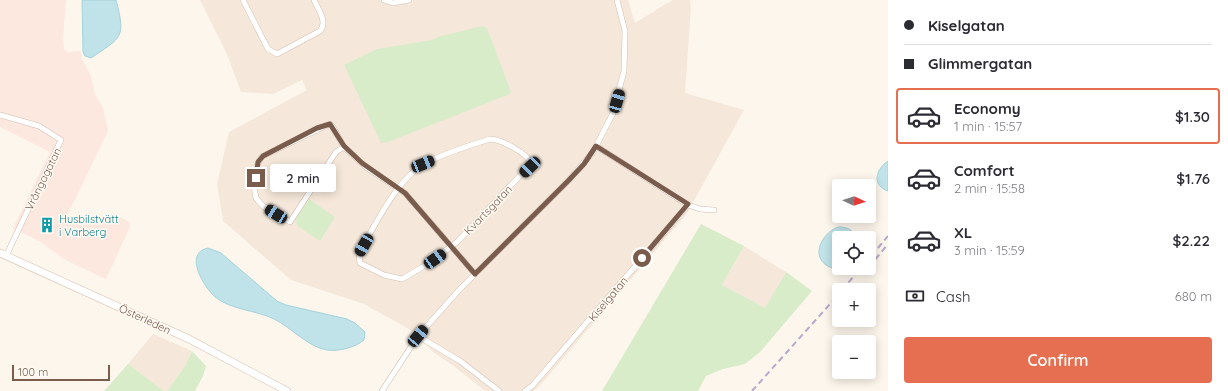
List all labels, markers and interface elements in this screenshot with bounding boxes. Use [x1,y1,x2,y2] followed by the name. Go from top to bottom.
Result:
[928,16,1005,35] text: Kiselgatan
[928,54,1032,73] text: Glimmergatan
[608,88,626,114] car
[906,98,942,134] icon: car
[954,99,1021,118] text: Economy
[1175,107,1210,126] text: $1.30
[954,118,1022,134] text: 1 min · 15:57
[22,145,64,213] street label: Vrångagatan
[410,154,436,174] car
[517,154,543,180] car
[906,160,942,196] icon: car
[954,161,1015,180] text: Comfort
[270,164,336,192] callout: 2 min
[247,169,265,187] route end
[1176,169,1210,188] text: $1.76
[286,170,320,186] text: 2 min
[832,179,876,223] north arrow
[832,179,876,379] map controls
[954,180,1025,196] text: 2 min · 15:58
[461,182,515,238] street label: Kvartsgatan
[263,203,289,225] car
[59,212,119,239] place label: Husbilstvätt i Varberg
[38,216,56,234] building icon: Husbilstvätt i Varberg
[906,222,942,258] icon: car
[954,223,972,242] text: XL
[832,231,876,275] button: locate
[1172,231,1210,250] text: $2.22
[353,232,375,258] car
[954,242,1025,258] text: 3 min · 15:59
[422,247,448,271] car
[633,249,651,267] route start
[585,274,631,324] street label: Kiselgatan
[832,283,876,327] button: +
[904,285,926,307] icon: cash
[936,287,970,306] text: Cash
[1175,288,1212,304] text: 680 m
[117,301,173,337] street label: Österleden
[406,323,430,349] car
[832,335,876,379] button: −
[904,337,1212,383] button: Confirm
[12,363,110,382] scale bar
[18,365,48,379] text: 100 m

